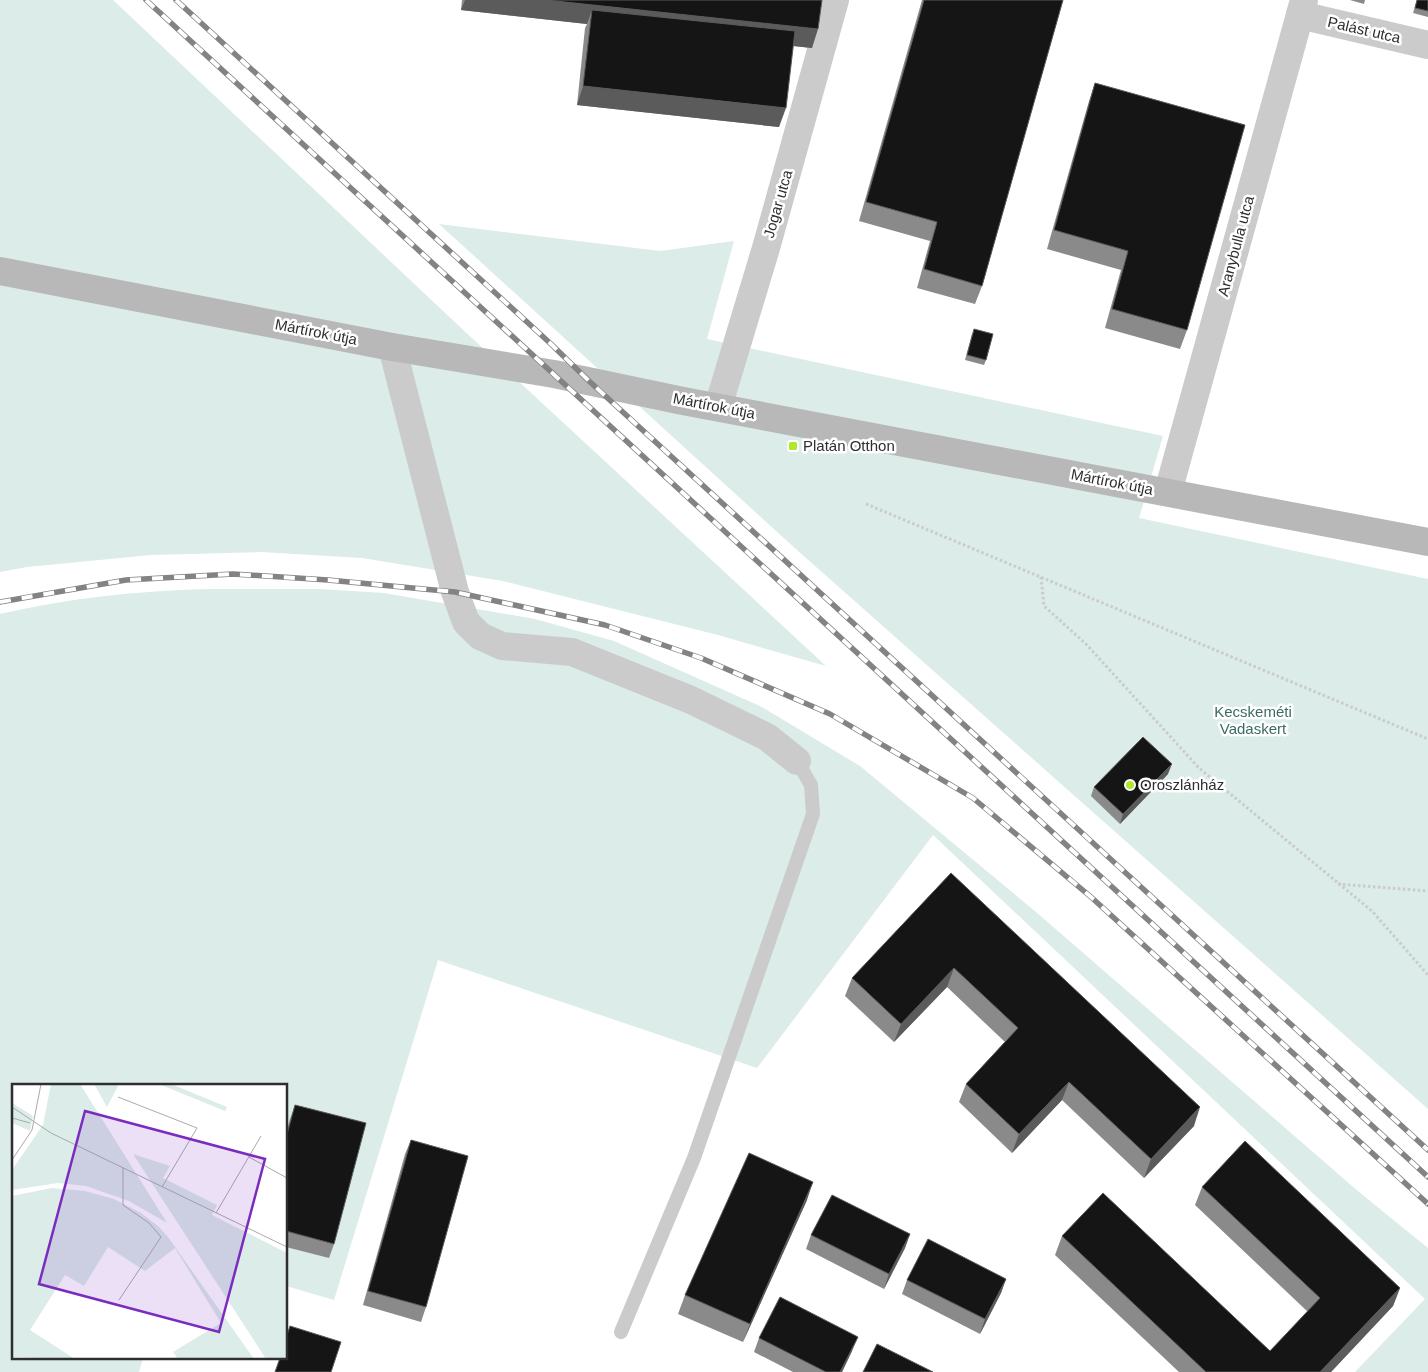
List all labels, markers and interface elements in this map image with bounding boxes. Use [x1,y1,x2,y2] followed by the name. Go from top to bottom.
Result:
[1326,13,1403,46] street label: Palást utca
[760,167,796,240] street label: Jogar utca
[1214,193,1257,298] street label: Aranybulla utca
[274,315,359,348] street label: Mártírok útja
[672,389,757,422] street label: Mártírok útja
[803,437,895,454] place label: Platán Otthon
[787,440,799,452] marker: Platán Otthon
[1070,465,1155,498] street label: Mártírok útja
[1214,703,1292,737] park label: Kecskeméti Vadaskert
[1140,776,1224,793] place label: Oroszlánház
[1124,779,1136,791] marker: Oroszlánház
[12,1084,288,1360] inset map

